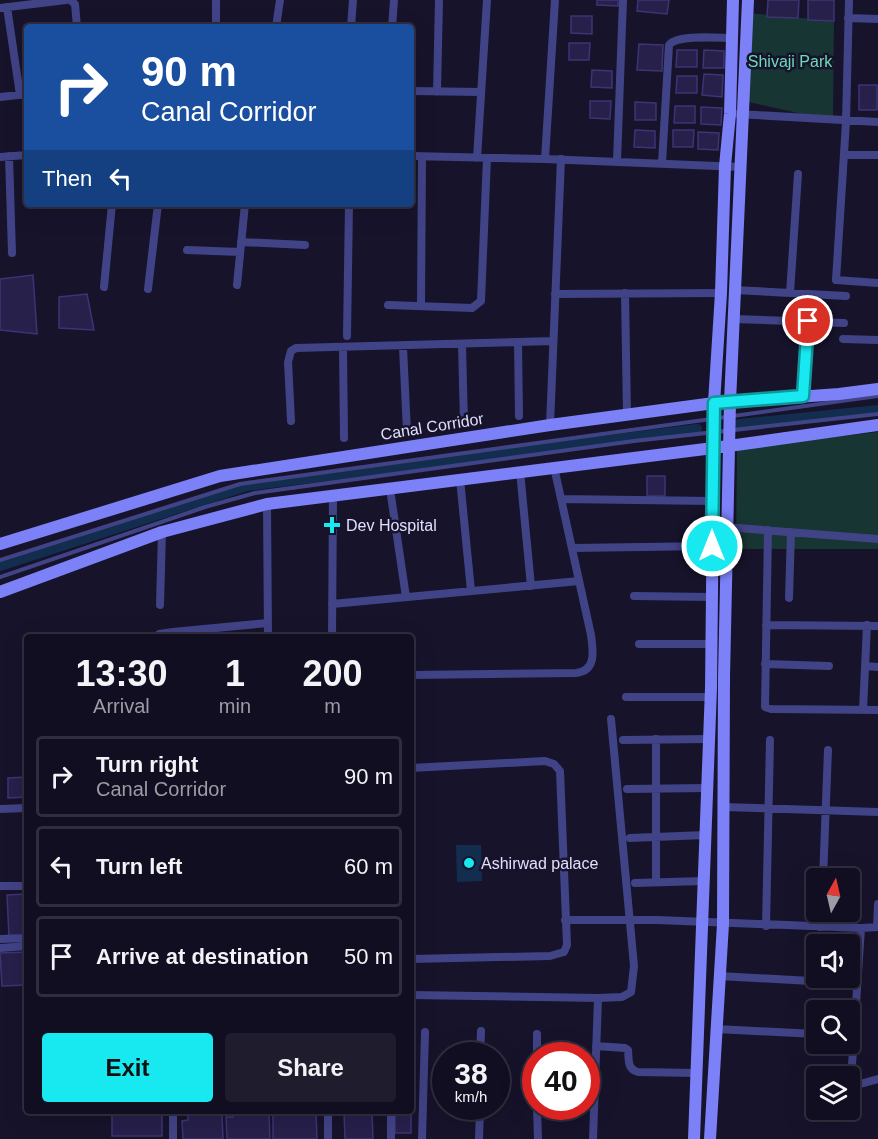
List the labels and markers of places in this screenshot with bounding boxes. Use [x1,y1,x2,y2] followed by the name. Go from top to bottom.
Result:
[782,295,833,346] pin
[323,516,341,534] marker: Dev Hospital
[346,517,437,534] place label: Dev Hospital
[481,855,599,872] place label: Ashirwad palace
[462,856,476,870] marker: Ashirwad palace

